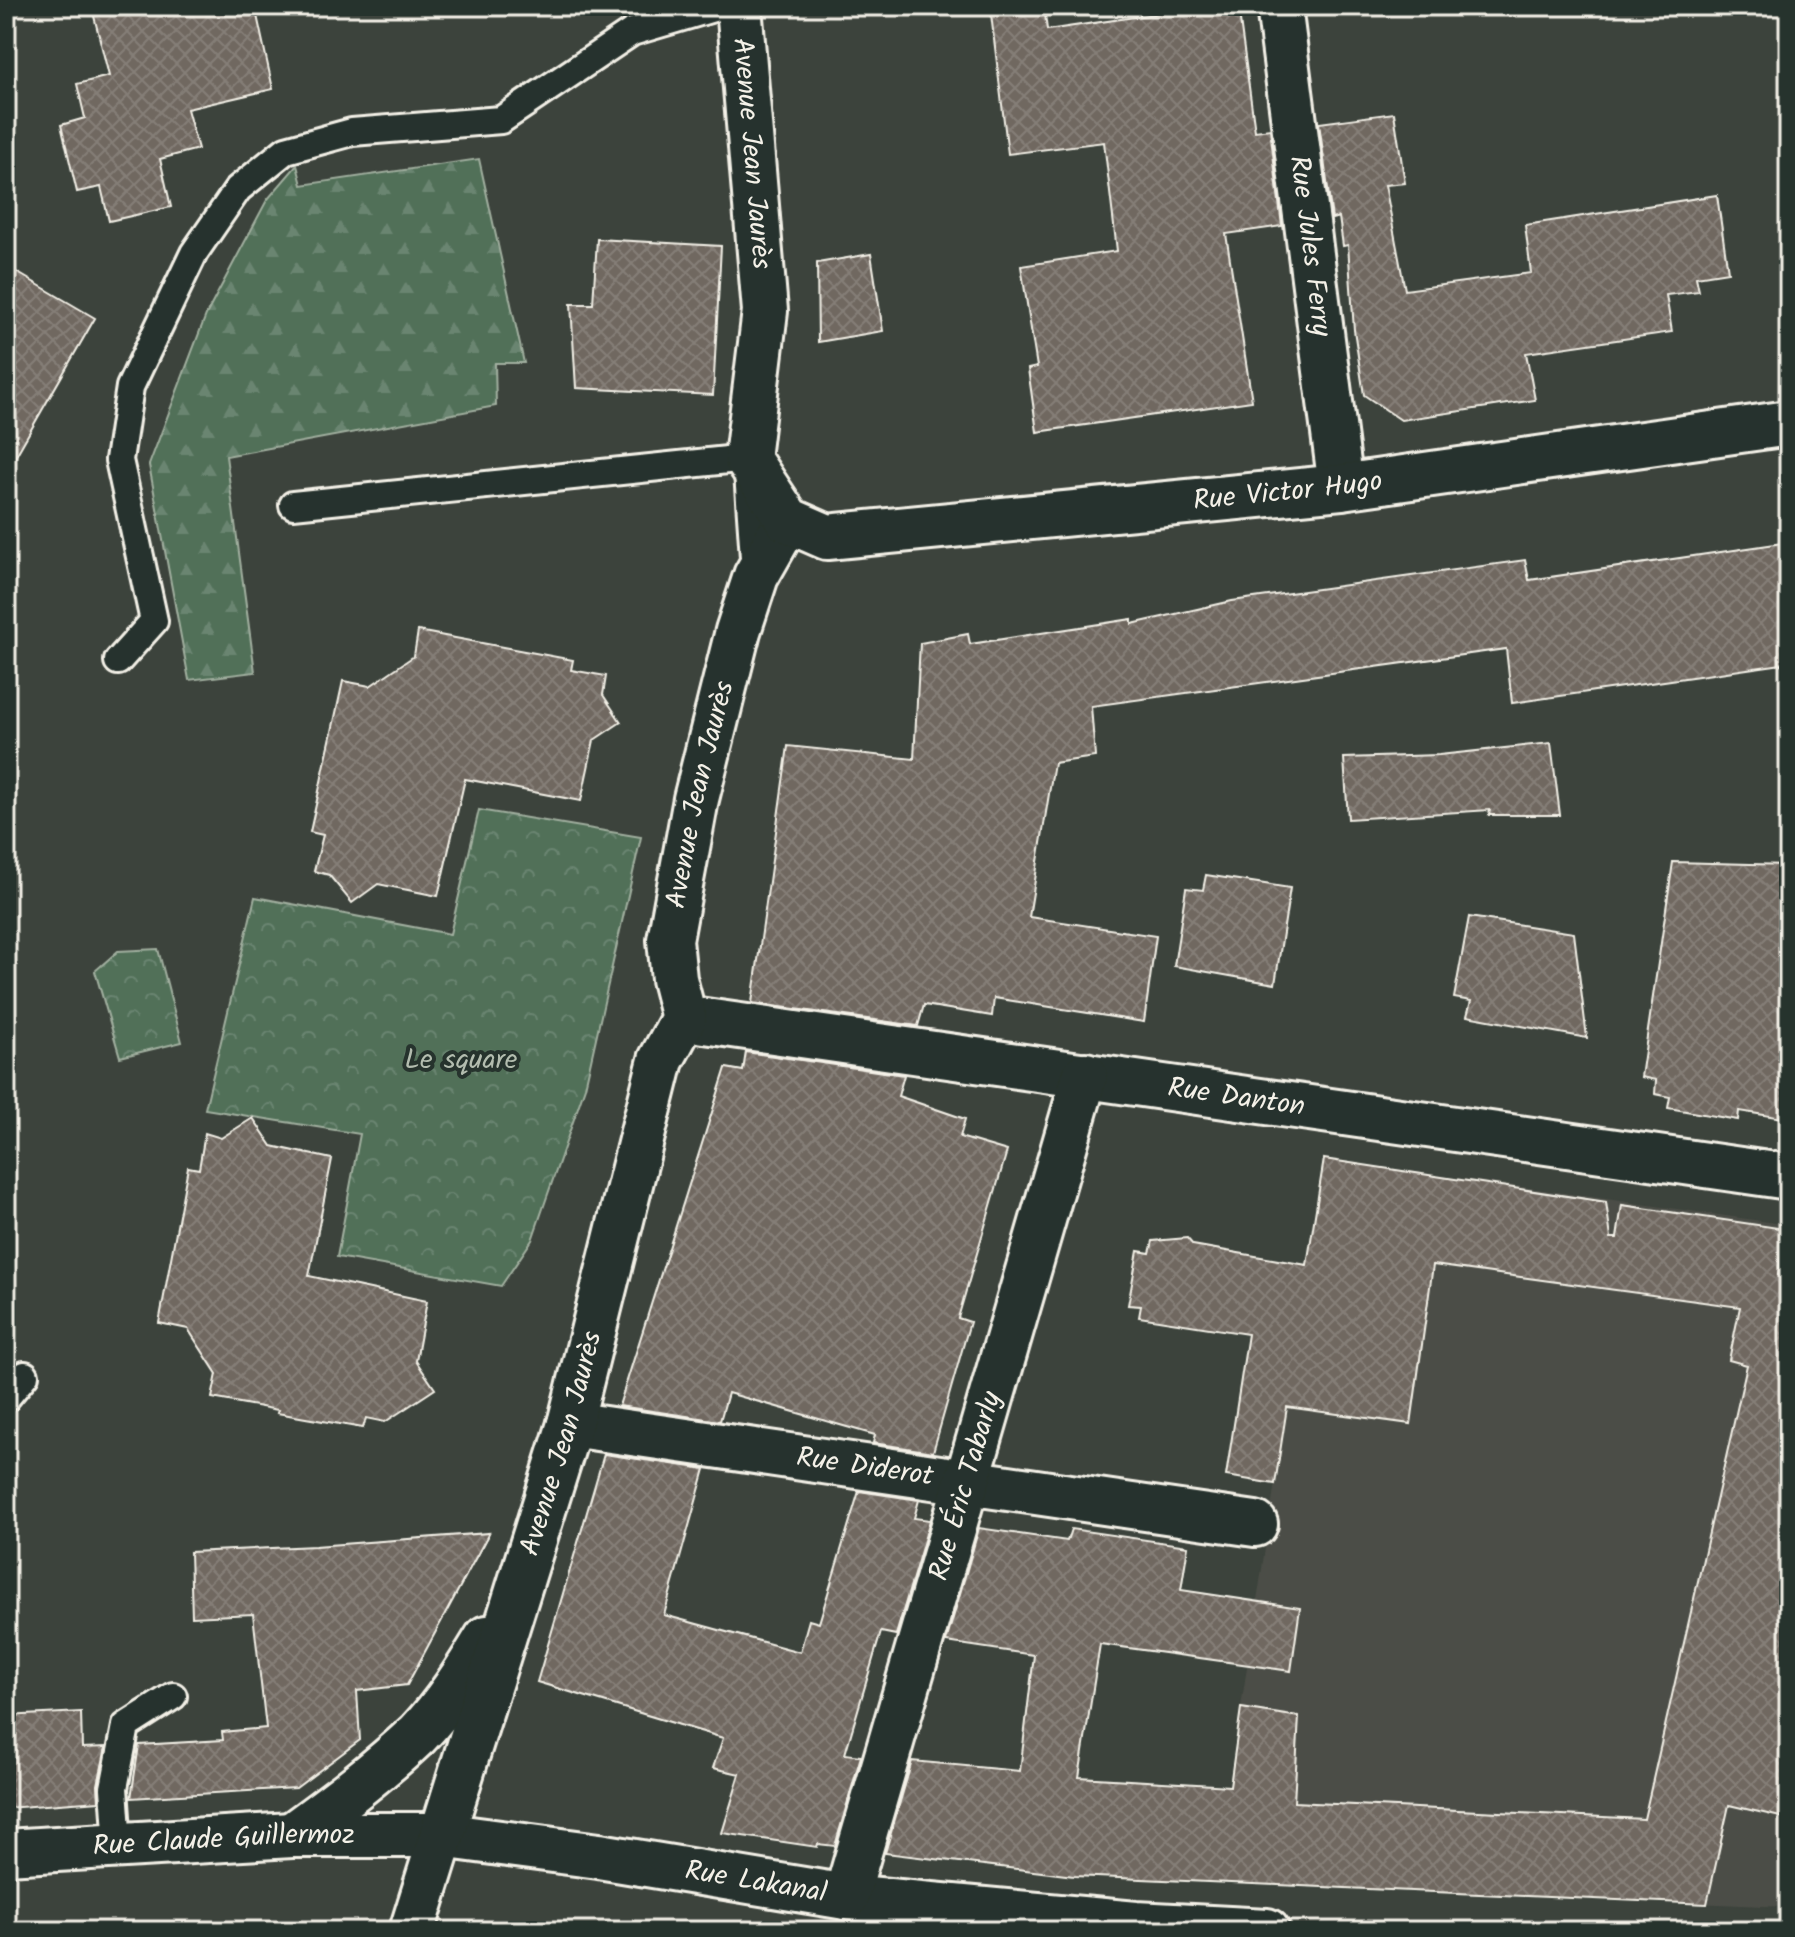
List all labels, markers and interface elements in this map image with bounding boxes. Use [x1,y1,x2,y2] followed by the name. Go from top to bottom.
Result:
[719,36,784,271] street label: Avenue Jean Jaurès
[1276,153,1344,340] street label: Rue Jules Ferry
[1191,459,1385,524] street label: Rue Victor Hugo
[654,676,747,912] street label: Avenue Jean Jaurès
[405,1038,518,1083] park label: Le square
[1165,1065,1308,1130] street label: Rue Danton
[508,1326,615,1562] street label: Avenue Jean Jaurès
[917,1385,1015,1586] street label: Rue Éric Tabarly
[793,1435,937,1499] street label: Rue Diderot
[92,1812,354,1869] street label: Rue Claude Guillermoz
[682,1848,830,1916] street label: Rue Lakanal

